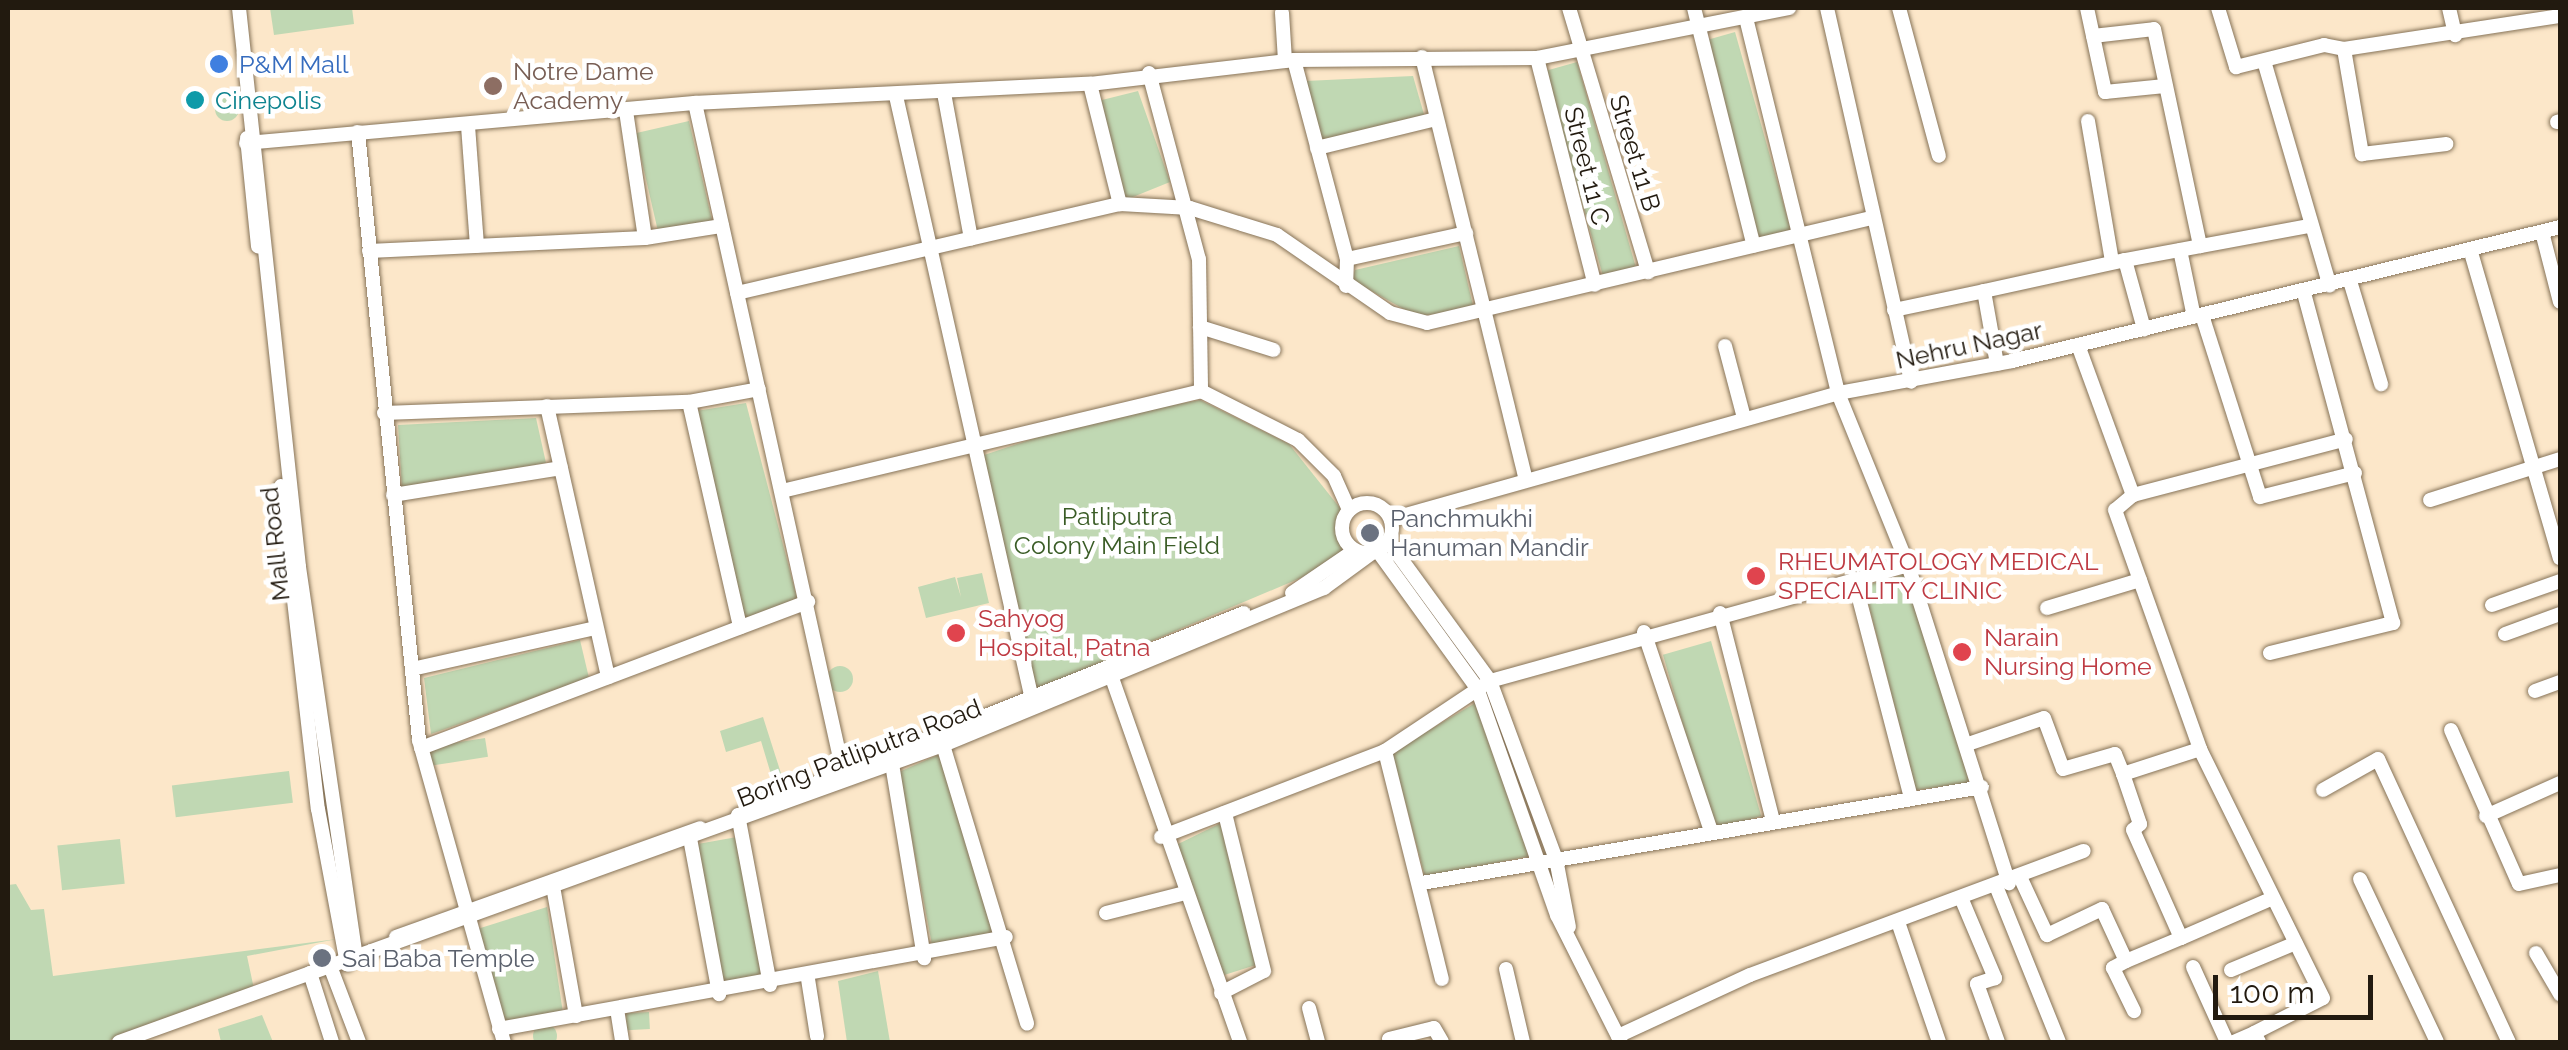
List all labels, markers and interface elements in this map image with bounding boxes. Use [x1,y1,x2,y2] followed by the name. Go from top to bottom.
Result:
[239,49,349,79] place label: P&M Mall
[208,53,230,75] marker: P&M Mall
[513,57,654,116] place label: Notre Dame Academy
[482,75,504,97] marker: Notre Dame Academy
[215,85,321,115] place label: Cinepolis
[184,89,206,111] marker: Cinepolis
[1603,91,1667,215] street label: Street 11 B
[1558,104,1616,228] street label: Street 11 C
[1893,315,2045,375] street label: Nehru Nagar
[254,485,296,603] street label: Mall Road
[1014,502,1220,561] park label: Patliputra Colony Main Field
[1390,504,1589,563] place label: Panchmukhi Hanuman Mandir
[1359,522,1381,544] marker: Panchmukhi Hanuman Mandir
[1778,547,2099,606] place label: RHEUMATOLOGY MEDICAL SPECIALITY CLINIC
[1743,563,1769,589] marker: RHEUMATOLOGY MEDICAL SPECIALITY CLINIC
[978,604,1150,663] place label: Sahyog Hospital, Patna
[943,620,969,646] marker: Sahyog Hospital, Patna
[1984,623,2152,682] place label: Narain Nursing Home
[1949,639,1975,665] marker: Narain Nursing Home
[733,693,985,813] street label: Boring Patliputra Road
[342,943,535,973] place label: Sai Baba Temple
[311,947,333,969] marker: Sai Baba Temple
[2218,955,2378,1017] scale bar
[2230,975,2315,1010] text: 100 m

